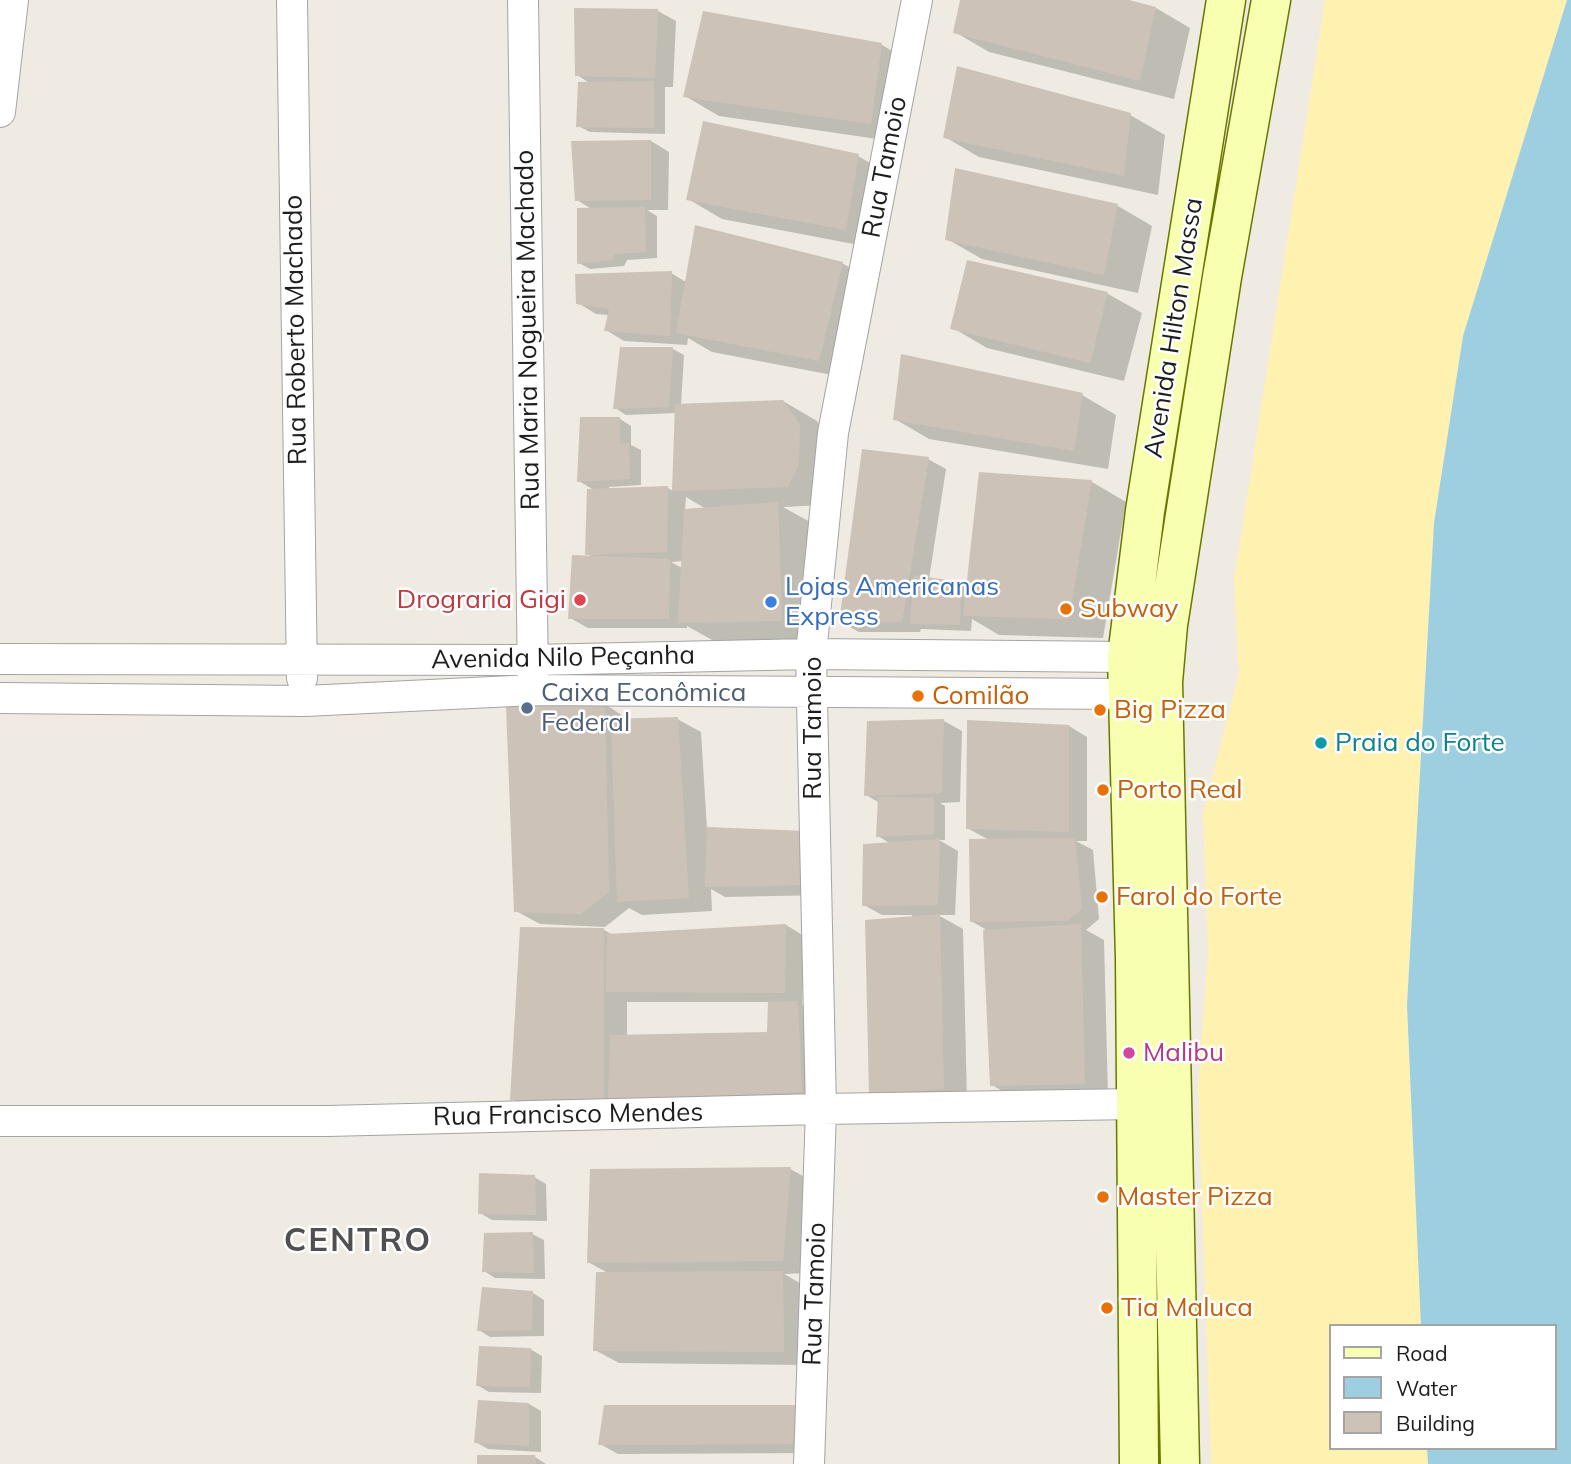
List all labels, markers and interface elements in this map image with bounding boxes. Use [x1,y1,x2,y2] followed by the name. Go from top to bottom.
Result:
[856,94,914,240] street label: Rua Tamoio
[509,150,547,510] street label: Rua Maria Nogueira Machado
[278,195,314,465] street label: Rua Roberto Machado
[1138,196,1210,460] street label: Avenida Hilton Massa
[785,571,999,632] place label: Lojas Americanas Express
[397,584,566,616] place label: Drograria Gigi
[572,592,588,608] marker: Drograria Gigi
[1080,593,1178,625] place label: Subway
[763,594,779,610] marker: Lojas Americanas Express
[1058,601,1074,617] marker: Subway
[431,640,695,676] street label: Avenida Nilo Peçanha
[797,656,829,800] street label: Rua Tamoio
[541,677,746,738] place label: Caixa Econômica Federal
[932,680,1029,712] place label: Comilão
[910,688,926,704] marker: Comilão
[1114,694,1226,726] place label: Big Pizza
[519,700,535,716] marker: Caixa Econômica Federal
[1092,702,1108,718] marker: Big Pizza
[1335,727,1505,759] place label: Praia do Forte
[1313,735,1329,751] marker: Praia do Forte
[1117,774,1243,806] place label: Porto Real
[1095,782,1111,798] marker: Porto Real
[1116,881,1282,913] place label: Farol do Forte
[1094,889,1110,905] marker: Farol do Forte
[1143,1037,1224,1069] place label: Malibu
[1121,1045,1137,1061] marker: Malibu
[433,1097,703,1133] street label: Rua Francisco Mendes
[1117,1181,1273,1213] place label: Master Pizza
[1095,1189,1111,1205] marker: Master Pizza
[284,1221,432,1261] district label: CENTRO
[797,1222,833,1366] street label: Rua Tamoio
[1121,1292,1253,1324] place label: Tia Maluca
[1099,1300,1115,1316] marker: Tia Maluca
[1330,1324,1557,1450] legend
[1396,1340,1447,1366] text: Road
[1396,1375,1457,1401] text: Water
[1396,1410,1475,1436] text: Building

